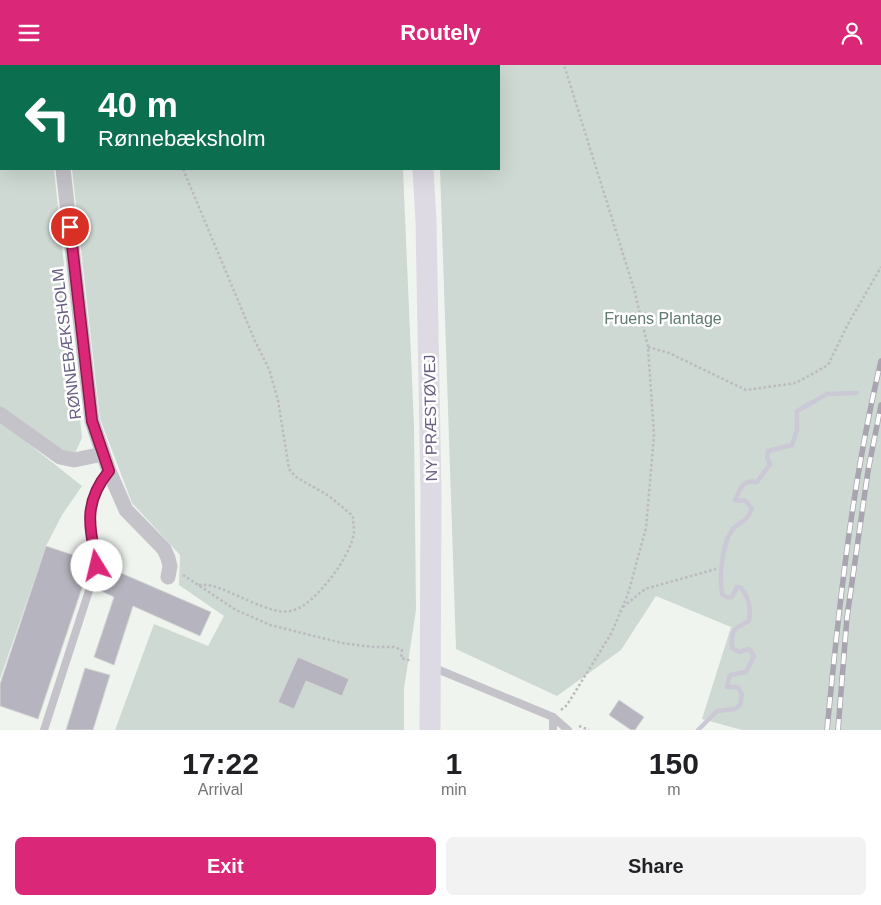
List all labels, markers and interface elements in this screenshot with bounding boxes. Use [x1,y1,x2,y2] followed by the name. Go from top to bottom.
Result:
[15,19,43,47] icon: menu
[838,19,866,47] icon: person
[400,20,481,45] text: Routely
[15,85,80,150] icon: left
[98,85,178,124] text: 40 m
[98,126,266,151] text: Rønnebæksholm
[49,206,91,248] pin
[56,213,84,241] icon: arrive
[49,267,84,420] street label: RØNNEBÆKSHOLM
[604,310,722,327] park label: Fruens Plantage
[421,354,440,482] street label: NY PRÆSTØVEJ
[70,539,122,591] position arrow
[182,747,259,780] text: 17:22
[445,747,462,780] text: 1
[649,747,699,780] text: 150
[198,781,243,798] text: Arrival
[441,781,467,798] text: min
[667,781,680,798] text: m
[15,837,436,895] button: Exit
[446,837,866,895] button: Share

